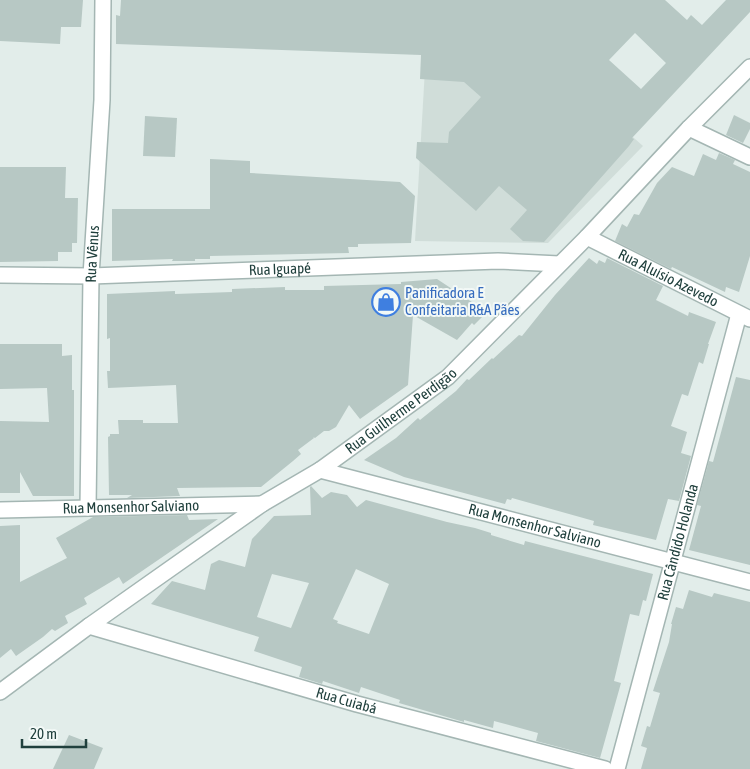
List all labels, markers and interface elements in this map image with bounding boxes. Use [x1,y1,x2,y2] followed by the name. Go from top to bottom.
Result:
[82,225,102,283] street label: Rua Vênus
[616,245,721,310] street label: Rua Aluísio Azevedo
[248,259,311,278] street label: Rua Iguapé
[405,284,520,318] place label: Panificadora E Confeitaria R&A Pães
[371,287,401,317] shop icon: Panificadora E Confeitaria R&A Pães
[342,364,460,457] street label: Rua Guilherme Perdigão
[654,482,701,602] street label: Rua Cândido Holanda
[63,496,199,517] street label: Rua Monsenhor Salviano
[467,500,603,551] street label: Rua Monsenhor Salviano
[314,684,379,717] street label: Rua Cuiabá
[22,716,86,748] scale bar
[30,725,57,742] text: 20 m

